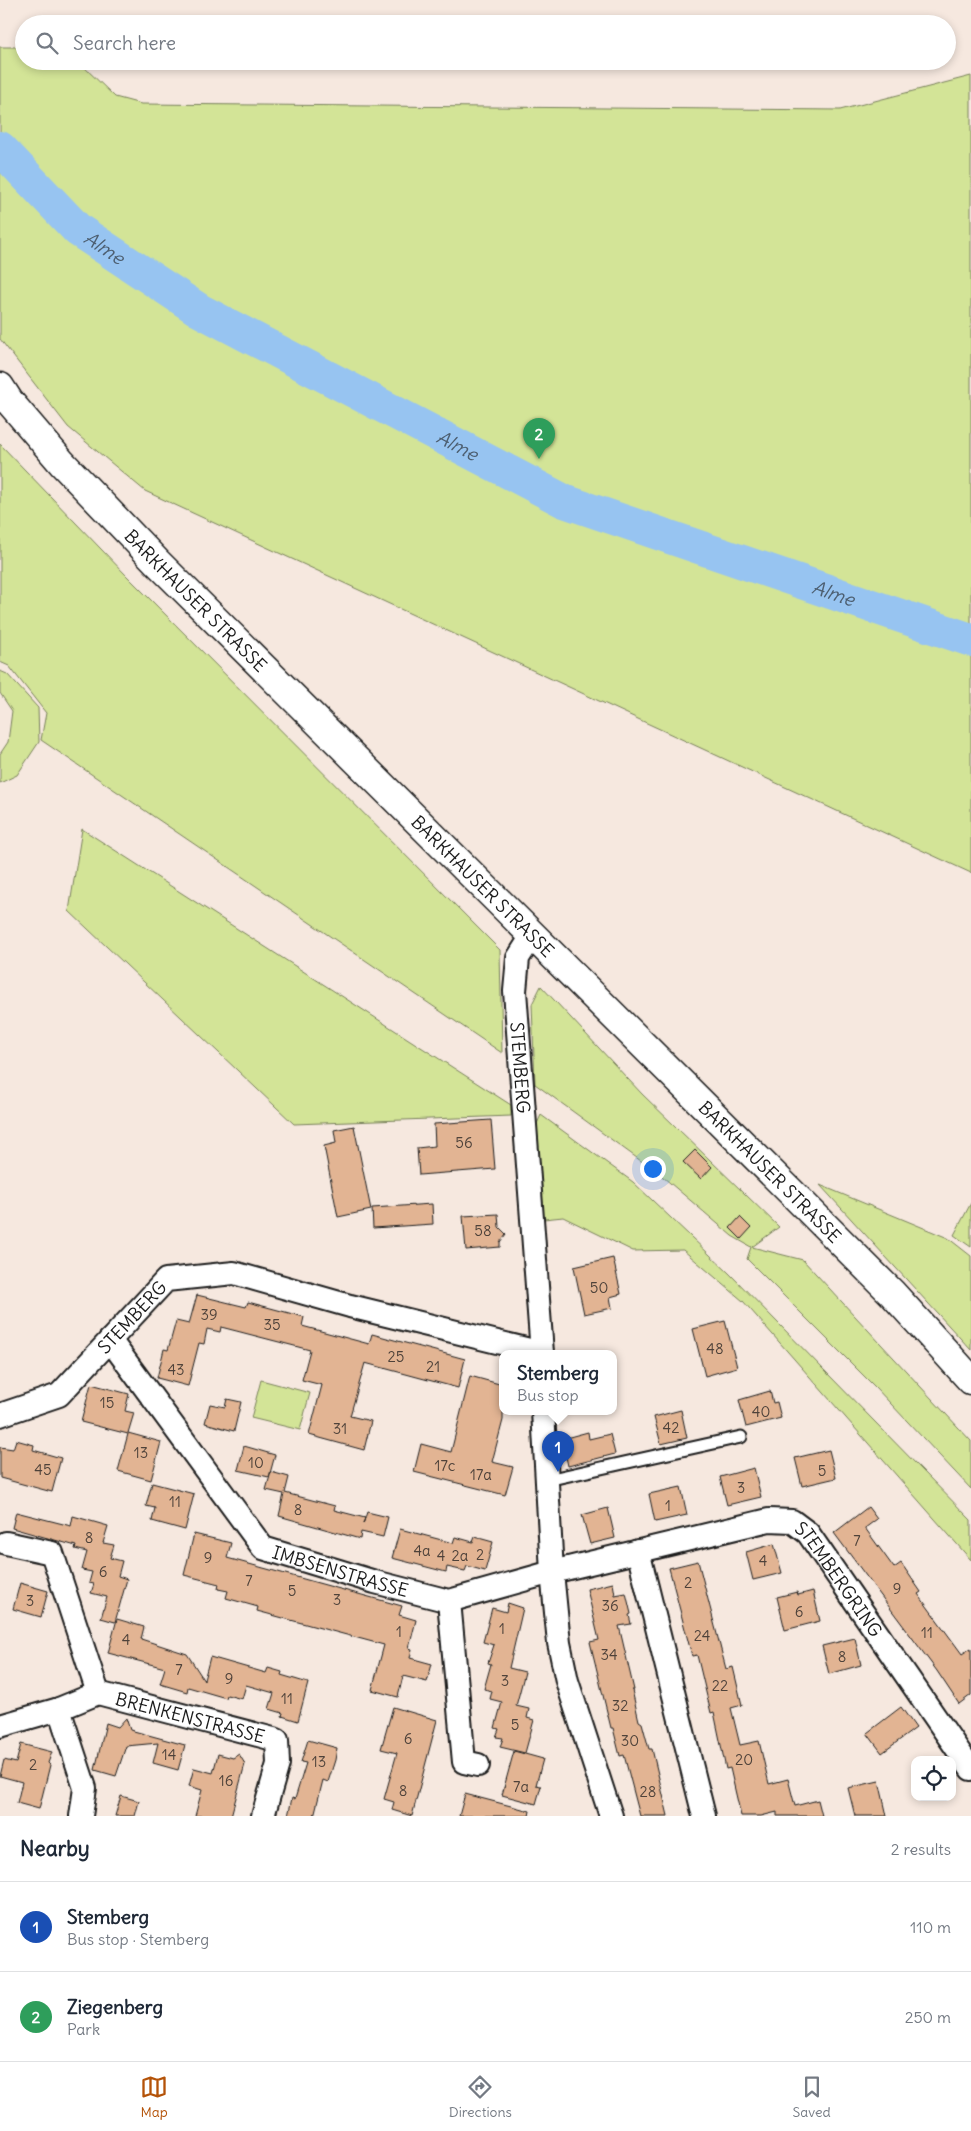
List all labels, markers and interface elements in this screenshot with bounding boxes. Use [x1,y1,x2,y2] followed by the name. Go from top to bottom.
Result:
[15,15,956,70] search box
[33,29,61,57] icon: search
[73,31,176,55] text: Search here
[80,226,131,270] water label: Alme
[523,418,555,459] pin: 2
[433,425,484,467] water label: Alme
[120,524,272,676] street label: BARKHAUSER STRASSE
[809,575,860,612] water label: Alme
[407,810,559,962] street label: BARKHAUSER STRASSE
[506,1021,536,1114] street label: STEMBERG
[694,1096,846,1247] street label: BARKHAUSER STRASSE
[455,1133,473,1152] house number: 56
[640,1156,666,1182] your location
[474,1221,492,1240] house number: 58
[92,1276,171,1358] street label: STEMBERG
[590,1278,608,1297] house number: 50
[200,1305,218,1324] house number: 39
[263,1315,281,1334] house number: 35
[706,1339,724,1358] house number: 48
[388,1347,404,1366] house number: 25
[499,1350,617,1415] popup
[426,1357,440,1376] house number: 21
[167,1360,185,1379] house number: 43
[517,1361,599,1385] text: Stemberg
[517,1385,579,1405] text: Bus stop
[100,1393,114,1412] house number: 15
[752,1402,770,1421] house number: 40
[663,1418,679,1437] house number: 42
[333,1419,347,1438] house number: 31
[542,1431,574,1472] pin: 1
[134,1443,148,1462] house number: 13
[248,1453,264,1472] house number: 10
[435,1456,456,1475] house number: 17c
[34,1460,52,1479] house number: 45
[818,1461,826,1480] house number: 5
[470,1465,492,1484] house number: 17a
[737,1478,745,1497] house number: 3
[169,1492,181,1511] house number: 11
[665,1496,671,1515] house number: 1
[294,1500,302,1519] house number: 8
[791,1516,888,1641] street label: STEMBERGRING
[85,1528,93,1547] house number: 8
[853,1531,861,1550] house number: 7
[270,1540,411,1602] street label: IMBSENSTRASSE
[413,1541,431,1560] house number: 4a
[476,1545,484,1564] house number: 2
[437,1546,446,1565] house number: 4
[452,1546,469,1565] house number: 2a
[204,1548,212,1567] house number: 9
[759,1551,768,1570] house number: 4
[99,1562,107,1581] house number: 6
[245,1571,253,1590] house number: 7
[684,1573,692,1592] house number: 2
[893,1579,901,1598] house number: 9
[288,1581,296,1600] house number: 5
[333,1590,341,1609] house number: 3
[26,1591,34,1610] house number: 3
[601,1596,619,1615] house number: 36
[795,1602,803,1621] house number: 6
[499,1619,505,1638] house number: 1
[396,1622,402,1641] house number: 1
[921,1623,933,1642] house number: 11
[694,1626,711,1645] house number: 24
[122,1630,131,1649] house number: 4
[600,1645,618,1664] house number: 34
[838,1647,846,1666] house number: 8
[175,1660,183,1679] house number: 7
[225,1669,233,1688] house number: 9
[501,1671,509,1690] house number: 3
[712,1676,728,1695] house number: 22
[113,1687,267,1748] street label: BRENKENSTRASSE
[281,1689,293,1708] house number: 11
[612,1696,628,1715] house number: 32
[511,1715,519,1734] house number: 5
[404,1729,412,1748] house number: 6
[621,1731,639,1750] house number: 30
[162,1745,177,1764] house number: 14
[735,1750,753,1769] house number: 20
[312,1752,326,1771] house number: 13
[29,1755,37,1774] house number: 2
[911,1756,956,1801] map controls
[911,1756,956,1801] button: locate
[219,1771,233,1790] house number: 16
[513,1777,529,1796] house number: 7a
[399,1781,407,1800] house number: 8
[640,1782,656,1801] house number: 28
[20,1835,90,1862] text: Nearby
[891,1839,951,1859] text: 2 results
[67,1905,149,1929] text: Stemberg
[33,1917,39,1937] text: 1
[910,1917,951,1937] text: 110 m
[67,1929,209,1949] text: Bus stop · Stemberg
[67,1995,163,2019] text: Ziegenberg
[32,2007,40,2027] text: 2
[905,2007,951,2027] text: 250 m
[67,2019,100,2039] text: Park
[140,2073,168,2121] tab: Map
[449,2073,512,2121] tab: Directions
[792,2073,831,2121] tab: Saved

